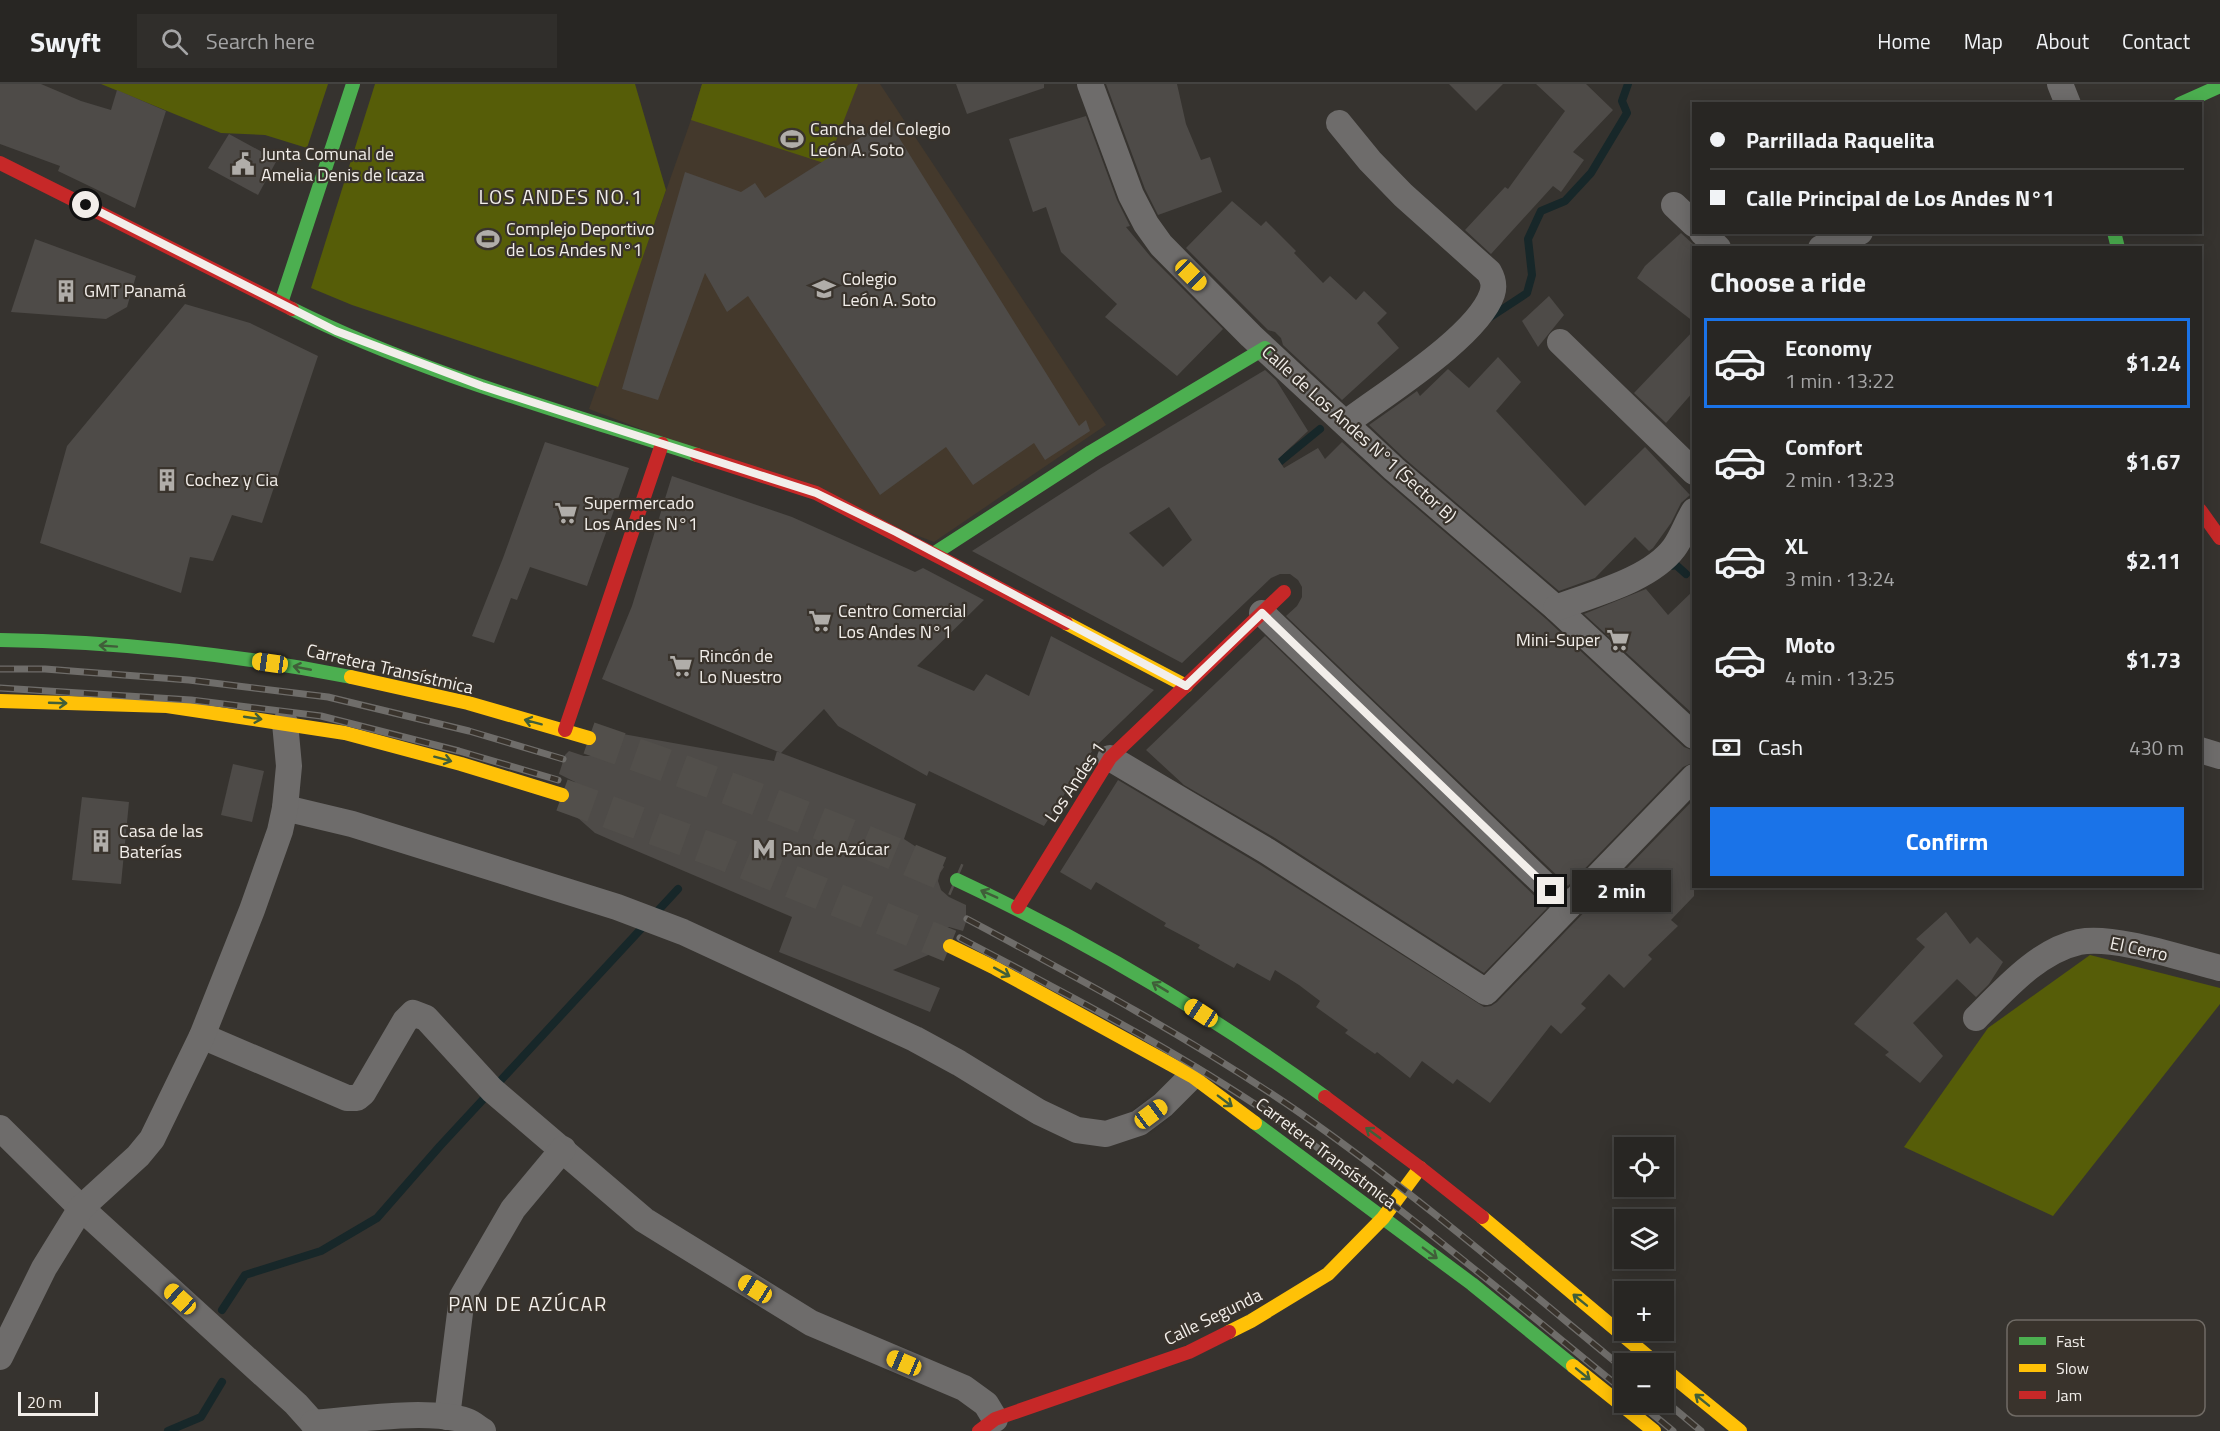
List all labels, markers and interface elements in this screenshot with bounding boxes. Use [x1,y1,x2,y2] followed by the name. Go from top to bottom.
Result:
[137,14,557,68] search box
[30,20,101,63] text: Swyft
[206,24,315,58] text: Search here
[158,25,191,58] icon: search
[1877,25,1931,57] text: Home
[1964,25,2003,57] text: Map
[2036,25,2089,57] text: About
[2122,25,2190,57] text: Contact
[810,115,951,163] place label: Cancha del Colegio León A. Soto
[1746,123,1934,157] text: Parrillada Raquelita
[779,126,805,152] sports icon: Cancha del Colegio León A. Soto
[261,140,425,188] place label: Junta Comunal de Amelia Denis de Icaza
[230,151,256,177] public building icon: Junta Comunal de Amelia Denis de Icaza
[478,181,644,212] district label: LOS ANDES NO.1
[1746,181,2055,215] text: Calle Principal de Los Andes N°1
[72,191,99,218] route start
[506,215,654,263] place label: Complejo Deportivo de Los Andes N°1
[475,226,501,252] sports icon: Complejo Deportivo de Los Andes N°1
[1172,256,1210,294] car
[1710,261,1866,302] text: Choose a ride
[842,265,936,313] place label: Colegio León A. Soto
[811,276,837,302] school or university icon: Colegio León A. Soto
[84,277,186,304] place label: GMT Panamá
[53,278,79,304] building icon: GMT Panamá
[1785,331,1872,365] text: Economy
[1713,336,1767,390] icon: car
[1256,339,1463,529] street label: Calle de Los Andes N°1 (Sector B)
[2126,346,2181,380] text: $1.24
[1785,365,1895,396] text: 1 min · 13:22
[1785,430,1863,464] text: Comfort
[1713,435,1767,489] icon: car
[2126,445,2181,479] text: $1.67
[1785,464,1895,495] text: 2 min · 13:23
[185,466,278,493] place label: Cochez y Cia
[154,467,180,493] building icon: Cochez y Cia
[584,489,698,537] place label: Supermercado Los Andes N°1
[553,500,579,526] supermarket icon: Supermercado Los Andes N°1
[1785,529,1808,563] text: XL
[1713,534,1767,588] icon: car
[2126,544,2181,578] text: $2.11
[1785,563,1895,594] text: 3 min · 13:24
[838,597,966,645] place label: Centro Comercial Los Andes N°1
[807,608,833,634] supermarket icon: Centro Comercial Los Andes N°1
[1516,626,1600,653] place label: Mini-Super
[1605,627,1631,653] supermarket icon: Mini-Super
[1785,628,1835,662] text: Moto
[1713,633,1767,687] icon: car
[304,636,476,701] street label: Carretera Transístmica
[99,640,119,651] one-way arrow
[699,642,782,690] place label: Rincón de Lo Nuestro
[2126,643,2181,677] text: $1.73
[251,652,289,674] car
[668,653,694,679] supermarket icon: Rincón de Lo Nuestro
[293,662,312,673] one-way arrow
[1785,662,1895,693] text: 4 min · 13:25
[48,697,68,708] one-way arrow
[242,713,262,724] one-way arrow
[523,715,542,727] one-way arrow
[1758,730,1803,764] text: Cash
[1710,731,1743,764] icon: cash
[2129,732,2184,763] text: 430 m
[1038,736,1111,827] street label: Los Andes 1
[433,753,452,765] one-way arrow
[1710,807,2184,876] button: Confirm
[119,817,203,865] place label: Casa de las Baterías
[88,828,114,854] building icon: Casa de las Baterías
[782,835,889,862] place label: Pan de Azúcar
[751,836,777,862] metro station icon: Pan de Azúcar
[1572,870,1671,912] callout: 2 min
[1597,875,1646,906] text: 2 min
[1537,877,1564,904] route end
[980,888,998,899] one-way arrow
[2108,929,2171,968] street label: El Cerro
[993,966,1010,978] one-way arrow
[1152,980,1169,992] one-way arrow
[1181,996,1221,1030] car
[1250,1091,1402,1215] street label: Carretera Transístmica
[1217,1095,1233,1107] one-way arrow
[1131,1096,1171,1132] car
[1365,1127,1381,1139] one-way arrow
[1614,1137,1674,1413] map controls
[1614,1137,1674,1197] button: locate
[1614,1209,1674,1269] button: layers
[1422,1246,1438,1259] one-way arrow
[735,1272,775,1306] car
[161,1280,199,1318] car
[1159,1281,1266,1352] street label: Calle Segunda
[1614,1281,1674,1341] button: +
[448,1288,608,1319] district label: PAN DE AZÚCAR
[1572,1293,1588,1306] one-way arrow
[2007,1320,2205,1416] legend
[2056,1329,2085,1353] text: Fast
[884,1348,924,1378] car
[1614,1353,1674,1413] button: −
[2056,1356,2089,1380] text: Slow
[1575,1367,1590,1381] one-way arrow
[2056,1383,2082,1407] text: Jam
[18,1389,98,1416] scale bar
[27,1390,62,1414] text: 20 m
[1695,1393,1710,1407] one-way arrow

